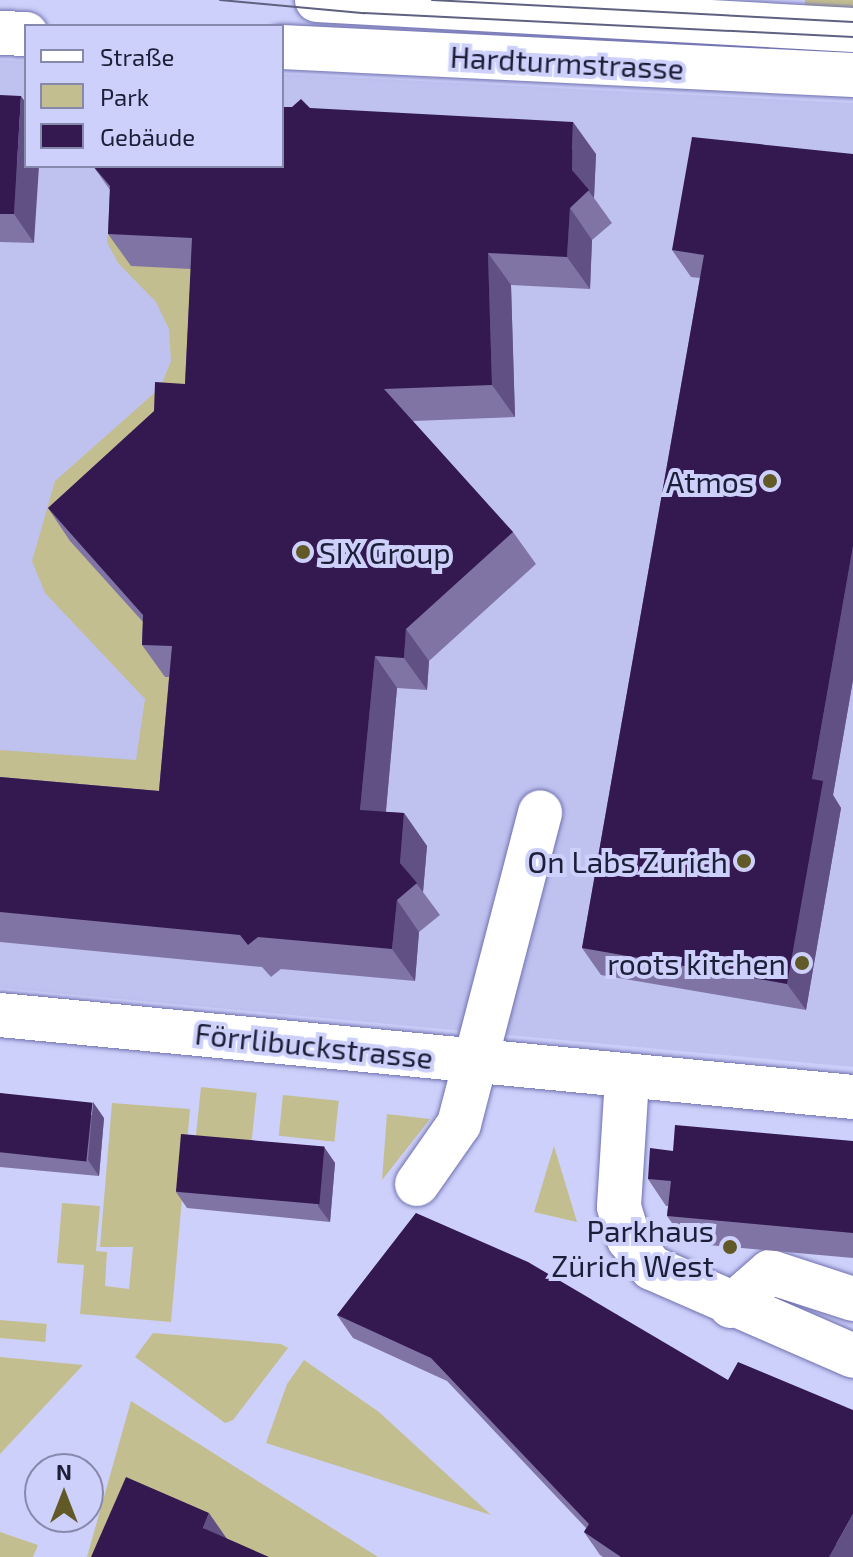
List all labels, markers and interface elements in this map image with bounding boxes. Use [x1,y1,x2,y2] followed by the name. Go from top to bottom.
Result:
[24,24,284,168] legend
[449,38,685,86] street label: Hardturmstrasse
[100,42,174,71] text: Straße
[100,82,149,111] text: Park
[100,122,195,151] text: Gebäude
[666,463,754,499] place label: Atmos
[761,472,779,490] marker: Atmos
[319,534,451,570] place label: SIX Group
[294,543,312,561] marker: SIX Group
[527,843,728,879] place label: On Labs Zurich
[735,852,753,870] marker: On Labs Zurich
[607,945,786,981] place label: roots kitchen
[793,954,811,972] marker: roots kitchen
[193,1015,435,1075] street label: Förrlibuckstrasse
[551,1212,714,1282] place label: Parkhaus Zürich West
[721,1238,739,1256] marker: Parkhaus Zürich West
[24,1453,104,1533] north arrow
[56,1458,72,1484] text: N

